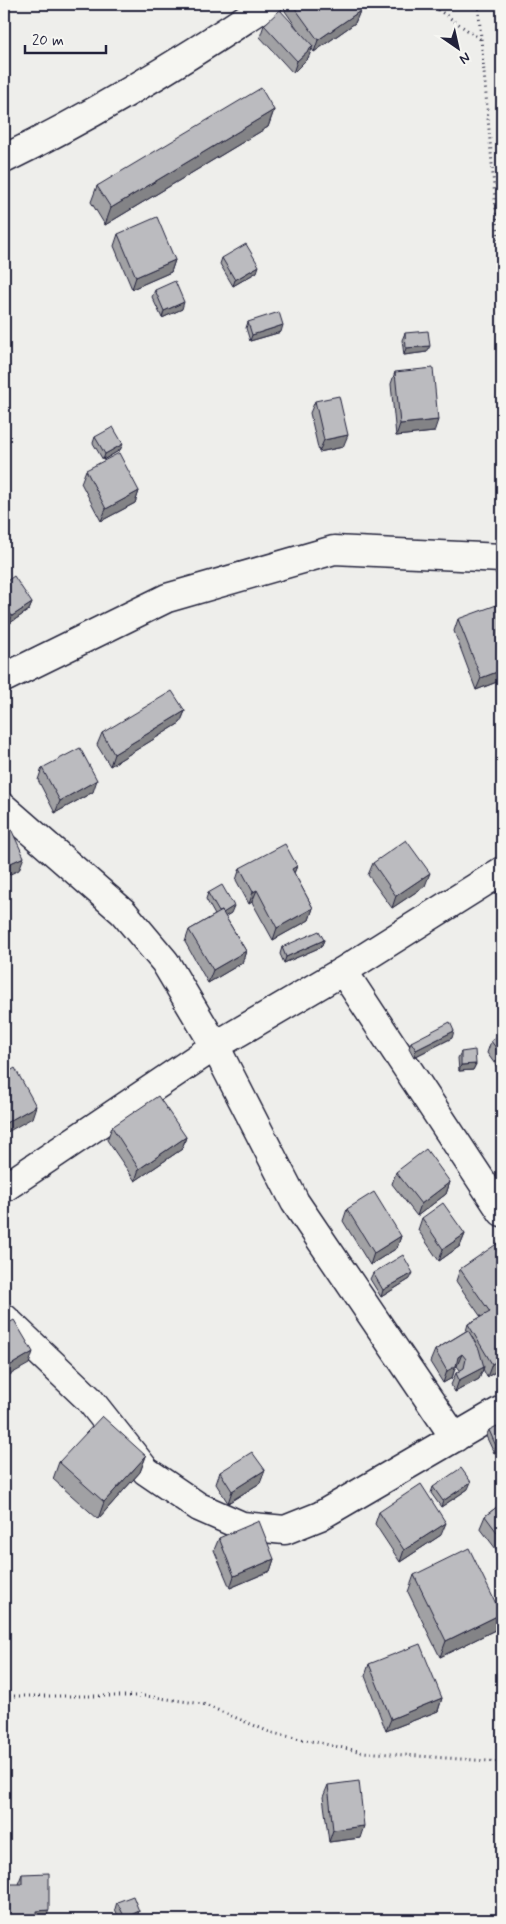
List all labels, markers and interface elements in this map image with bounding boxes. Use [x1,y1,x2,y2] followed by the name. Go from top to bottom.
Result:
[25,22,106,54] scale bar
[434,22,484,72] north arrow
[32,31,64,51] text: 20 m
[456,48,474,68] text: N

